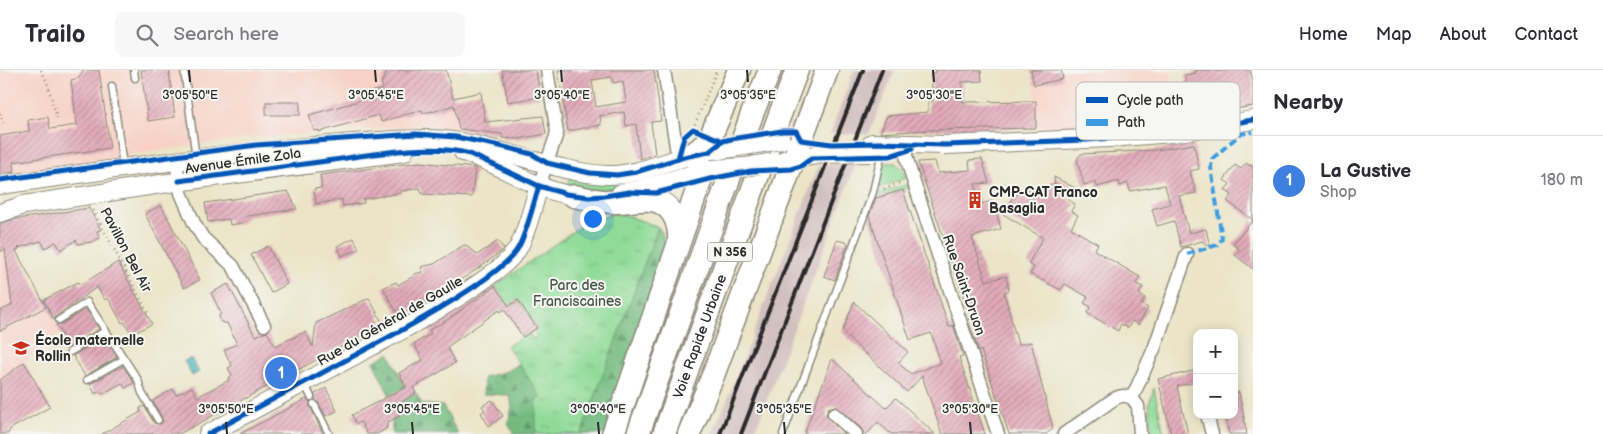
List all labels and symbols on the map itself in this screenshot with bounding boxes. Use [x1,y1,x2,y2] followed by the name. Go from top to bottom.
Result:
[1076,82,1240,140] legend
[162,88,218,103] text: 3°05'50"E
[348,88,404,103] text: 3°05'45"E
[534,88,590,103] text: 3°05'40"E
[720,88,776,103] text: 3°05'35"E
[906,88,962,103] text: 3°05'30"E
[1117,92,1184,109] text: Cycle path
[1117,114,1145,131] text: Path
[184,143,302,178] street label: Avenue Émile Zola
[989,184,1098,217] place label: CMP-CAT Franco Basaglia
[965,190,985,210] building icon: CMP-CAT Franco Basaglia
[97,205,156,296] street label: Pavillon Bel Air
[580,206,606,232] your location
[939,232,989,338] street label: Rue Saint-Druon
[708,242,752,262] road number: N 356
[314,272,466,370] street label: Rue du Général de Gaulle
[669,272,730,401] street label: Voie Rapide Urbaine
[533,277,621,310] park label: Parc des Franciscaines
[35,330,144,365] place label: École maternelle Rollin
[11,338,31,358] school or university icon: École maternelle Rollin
[265,354,297,392] pin: 1
[198,402,254,417] text: 3°05'50"E
[384,402,440,417] text: 3°05'45"E
[570,402,626,417] text: 3°05'40"E
[756,402,812,417] text: 3°05'35"E
[942,402,998,417] text: 3°05'30"E

